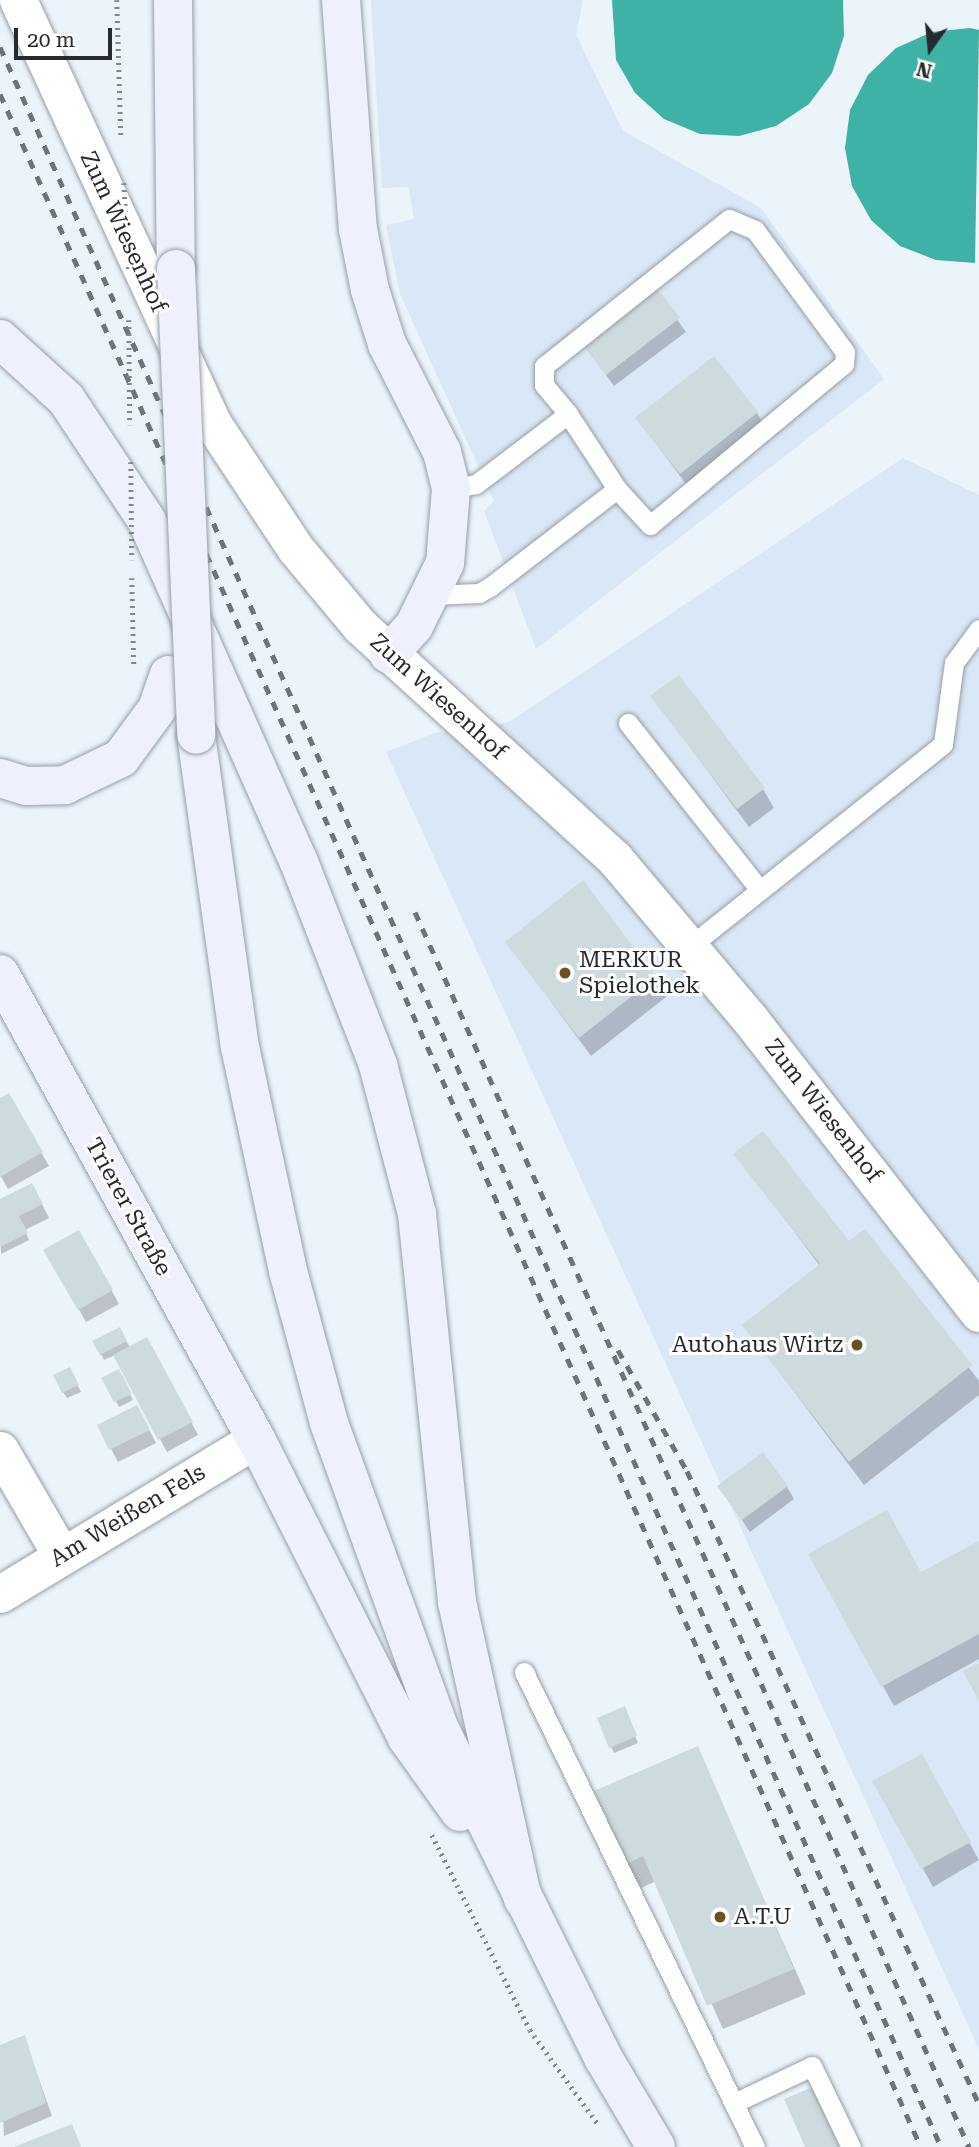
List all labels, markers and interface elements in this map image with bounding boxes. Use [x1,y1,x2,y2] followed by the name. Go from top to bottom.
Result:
[18,14,116,58] scale bar
[895,14,965,84] north arrow
[27,28,75,52] text: 20 m
[914,57,934,83] text: N
[74,147,172,317] street label: Zum Wiesenhof
[364,628,512,766] street label: Zum Wiesenhof
[579,946,700,1000] place label: MERKUR Spielothek
[557,965,573,981] marker: MERKUR Spielothek
[758,1034,888,1188] street label: Zum Wiesenhof
[79,1133,177,1281] street label: Trierer Straße
[672,1331,843,1359] place label: Autohaus Wirtz
[849,1337,865,1353] marker: Autohaus Wirtz
[45,1459,211,1573] street label: Am Weißen Fels
[734,1903,791,1931] place label: A.T.U
[712,1909,728,1925] marker: A.T.U

